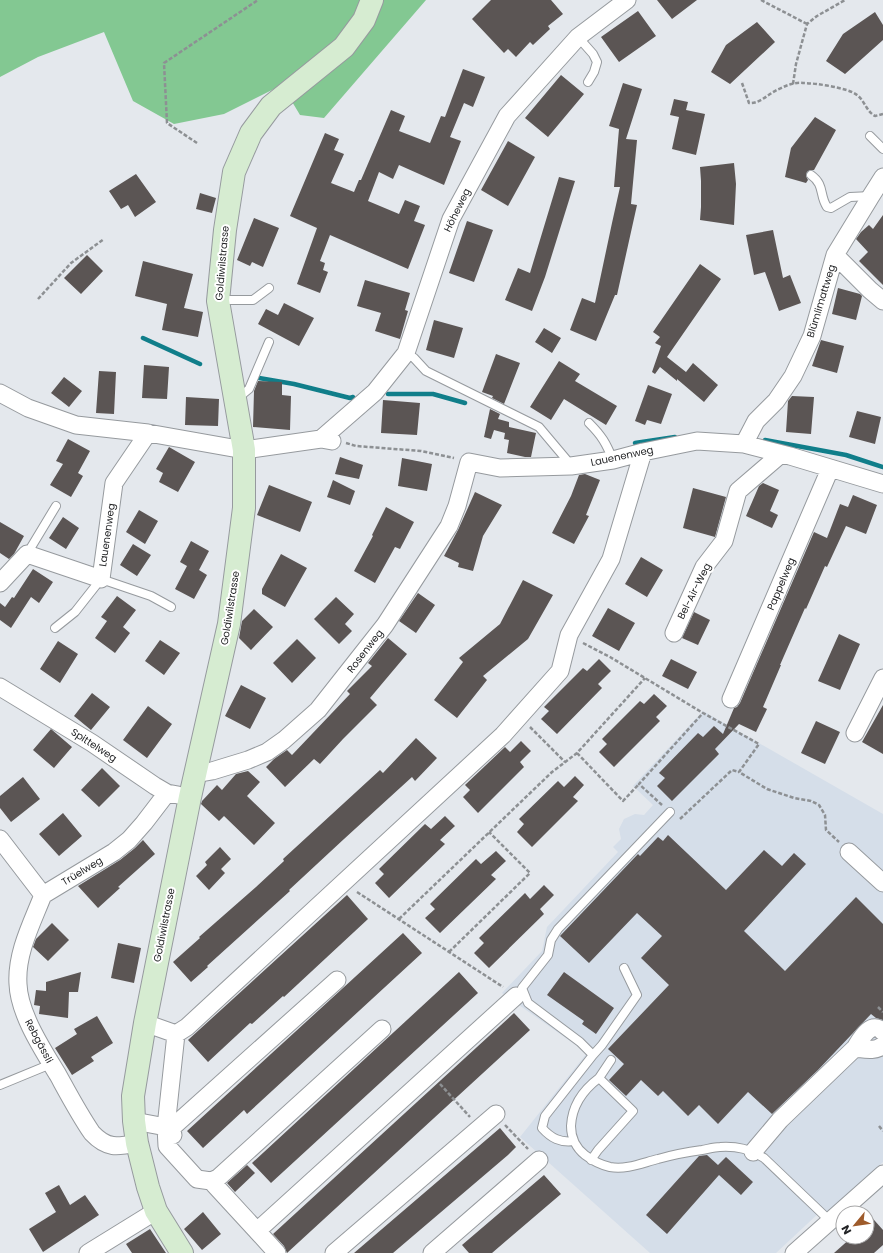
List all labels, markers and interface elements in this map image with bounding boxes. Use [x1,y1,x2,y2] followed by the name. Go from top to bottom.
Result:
[440,186,474,234] street label: Höheweg
[211,225,233,301] street label: Goldiwilstrasse
[803,263,839,339] street label: Blümlimattweg
[589,442,655,470] street label: Lauenenweg
[95,502,119,568] street label: Lauenenweg
[763,555,799,613] street label: Pappelweg
[673,560,715,622] street label: Bel-Air-Weg
[217,570,243,646] street label: Goldiwilstrasse
[343,626,387,676] street label: Rosenweg
[68,724,120,766] street label: Spittelweg
[59,853,105,889] street label: Trüelweg
[149,887,179,963] street label: Goldiwilstrasse
[21,1016,57,1066] street label: Rebgässli
[835,1205,875,1245] north arrow
[837,1222,855,1237] text: N

